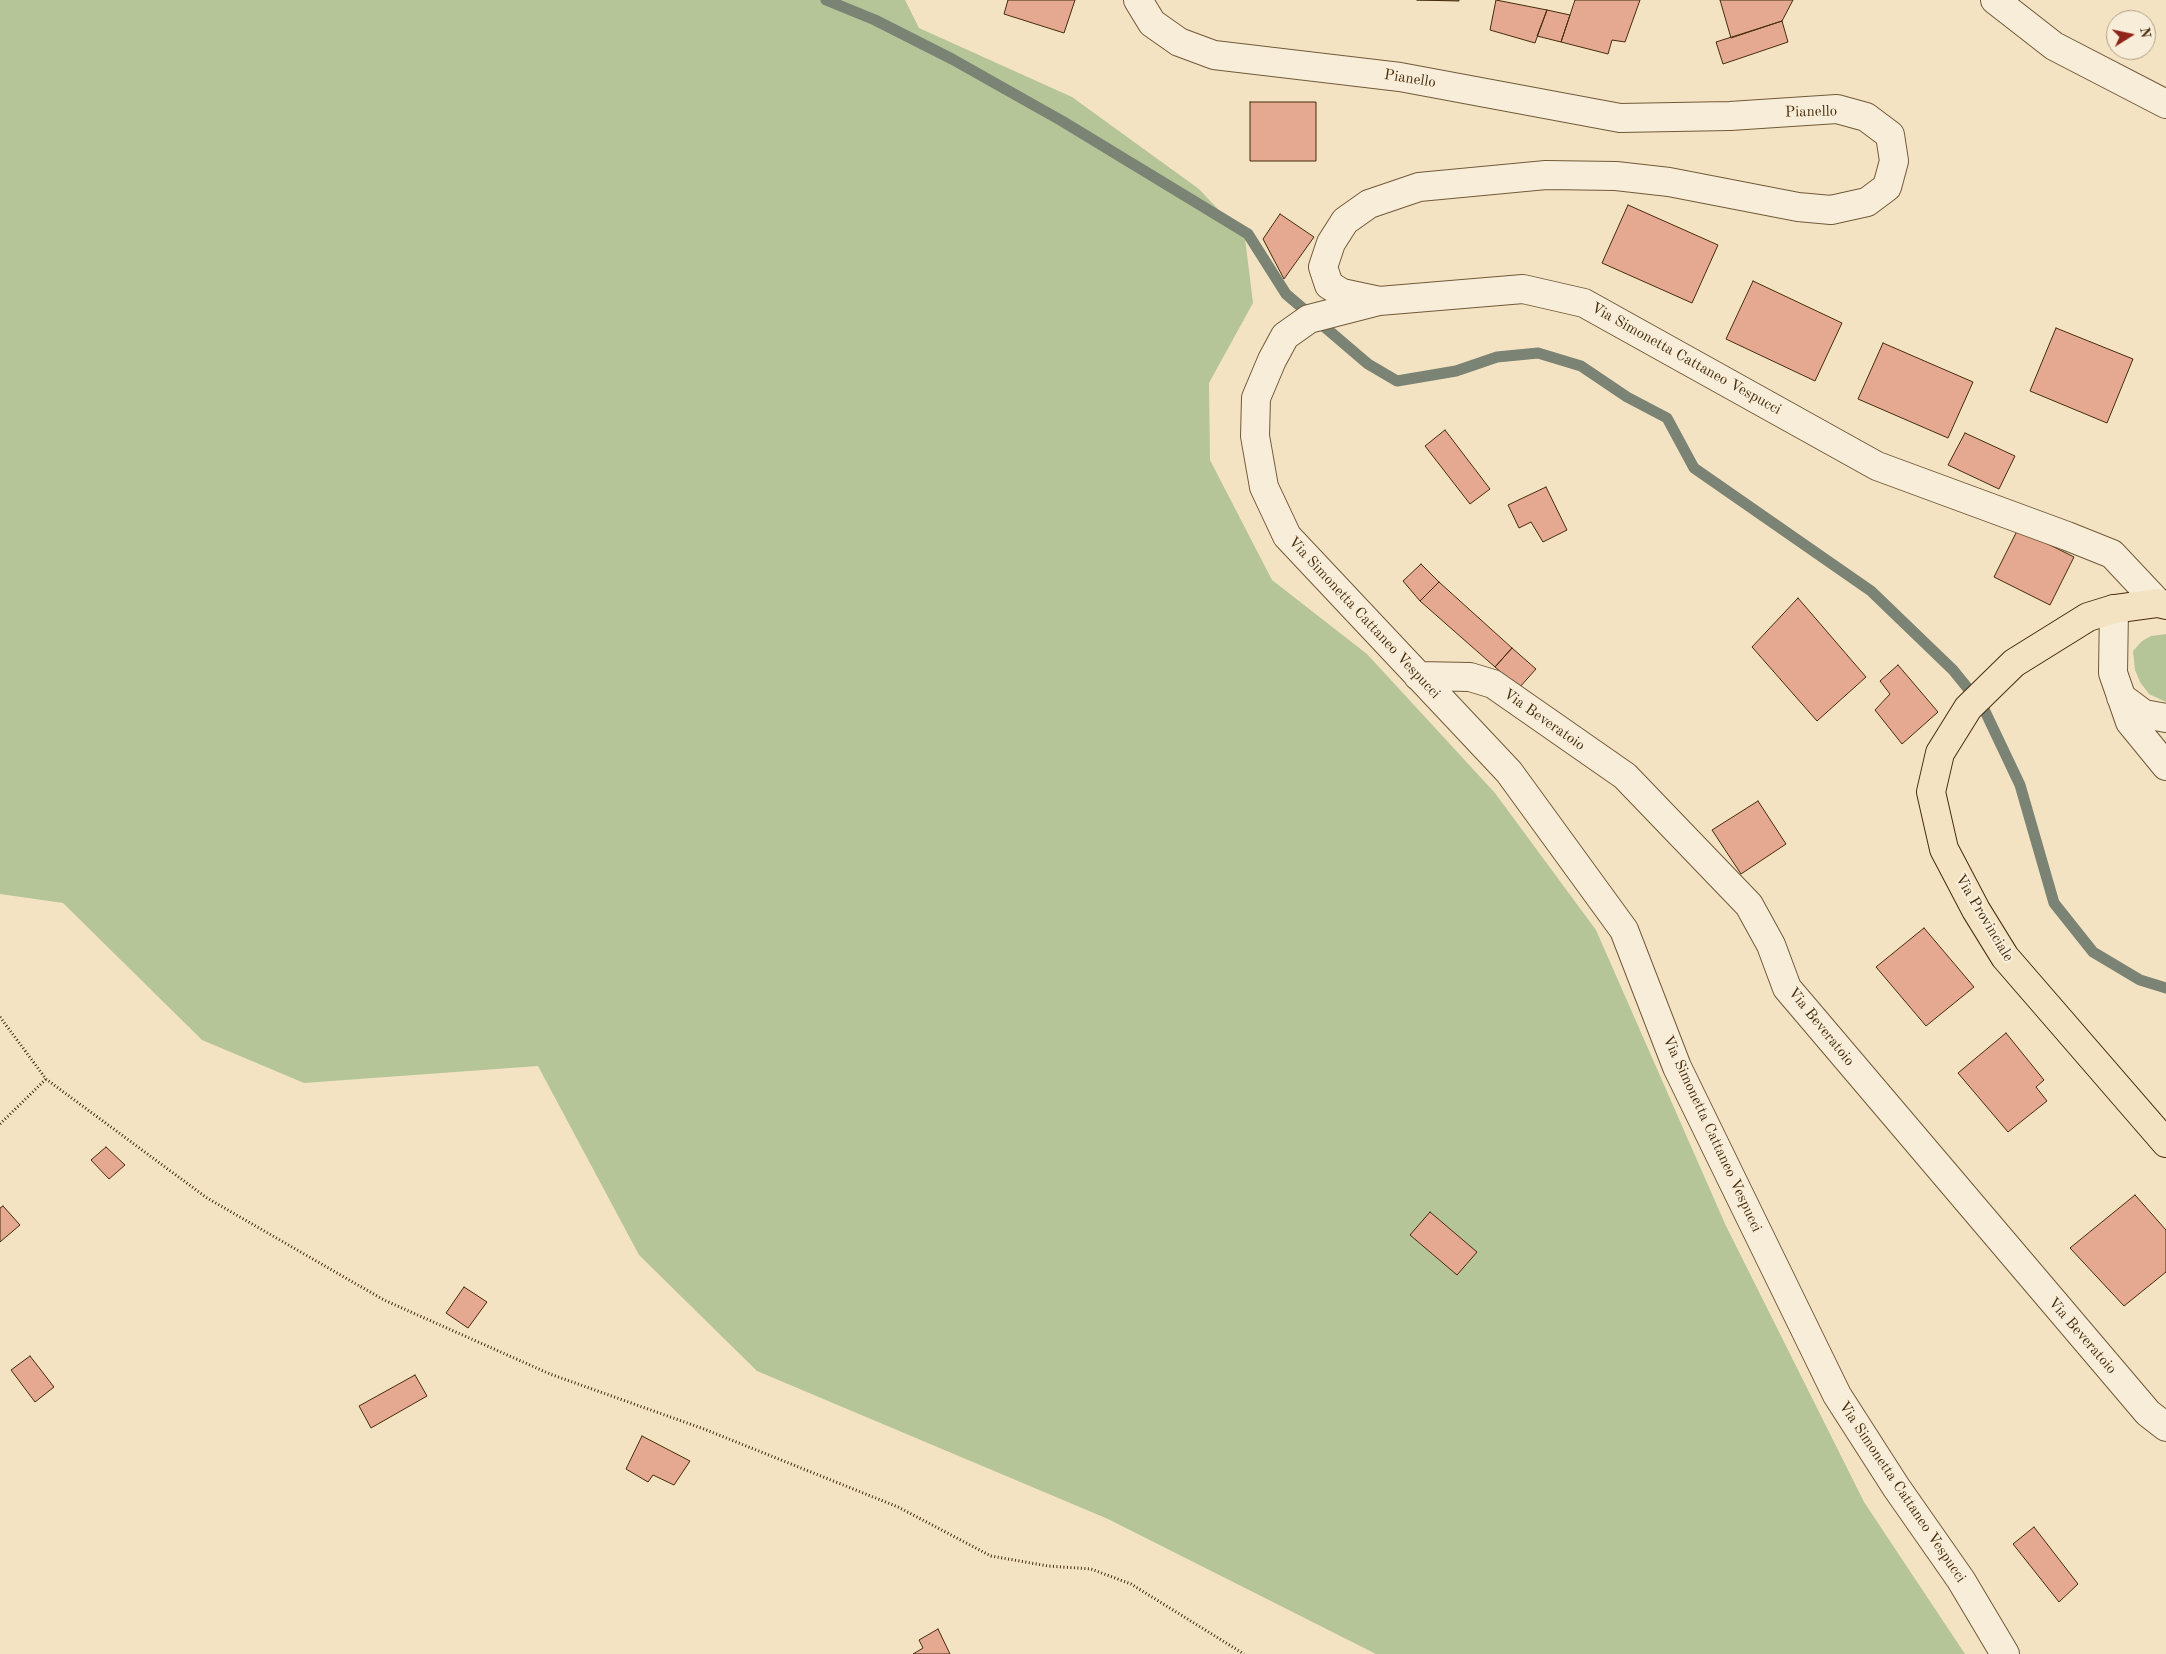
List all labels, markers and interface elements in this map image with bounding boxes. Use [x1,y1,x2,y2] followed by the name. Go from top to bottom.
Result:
[2106,10,2156,60] north arrow
[2137,26,2153,39] text: N
[1383,66,1437,92] street label: Pianello
[1785,103,1837,121] street label: Pianello
[1588,299,1784,419] street label: Via Simonetta Cattaneo Vespucci
[1284,533,1444,703] street label: Via Simonetta Cattaneo Vespucci
[1500,685,1588,755] street label: Via Beveratoio
[1951,871,2017,965] street label: Via Provinciale
[1784,984,1858,1070] street label: Via Beveratoio
[1658,1033,1766,1235] street label: Via Simonetta Cattaneo Vespucci
[2044,1294,2120,1378] street label: Via Beveratoio
[1834,1398,1970,1586] street label: Via Simonetta Cattaneo Vespucci

